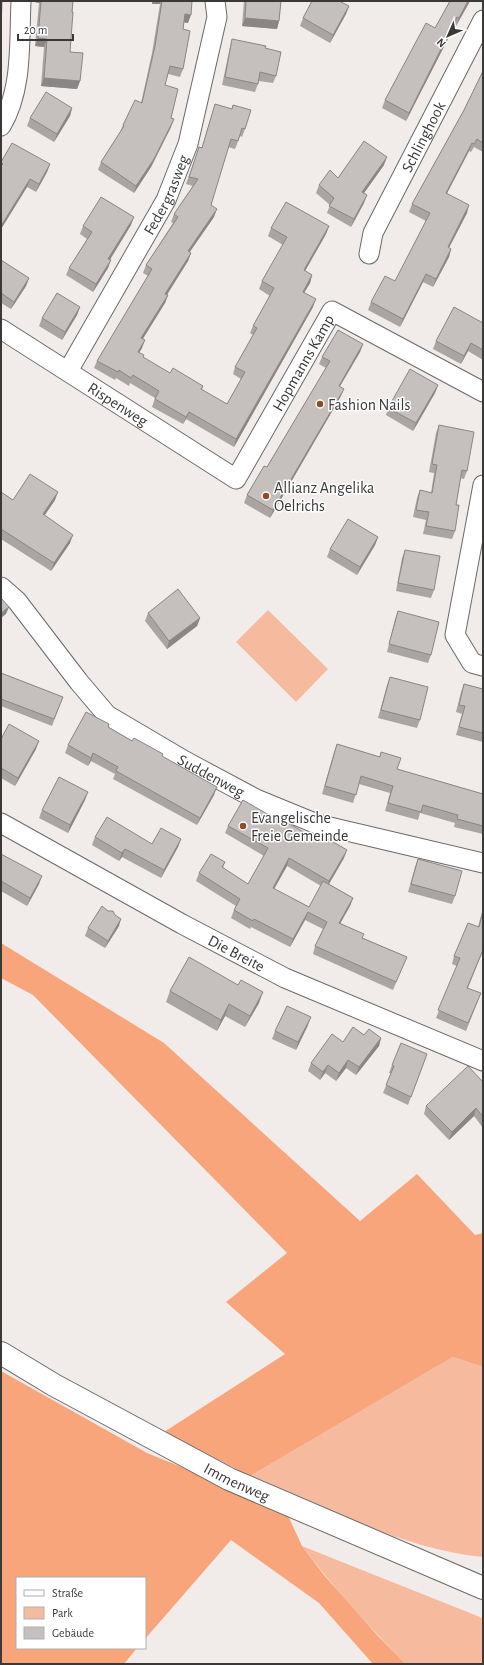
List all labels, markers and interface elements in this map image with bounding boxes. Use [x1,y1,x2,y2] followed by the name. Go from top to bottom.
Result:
[18,16,73,42] scale bar
[428,16,468,56] north arrow
[24,24,47,36] text: 20 m
[435,36,448,49] text: N
[399,98,449,175] street label: Schlinghook
[141,153,192,238] street label: Federgrasweg
[270,312,337,414] street label: Hopmanns Kamp
[85,380,151,430] street label: Rispenweg
[328,397,410,413] place label: Fashion Nails
[315,399,325,409] marker: Fashion Nails
[274,480,374,514] place label: Allianz Angelika Oelrichs
[261,491,271,501] marker: Allianz Angelika Oelrichs
[175,752,247,800] street label: Suddenweg
[251,810,348,844] place label: Evangelische Freie Gemeinde
[238,821,248,831] marker: Evangelische Freie Gemeinde
[205,932,267,975] street label: Die Breite
[201,1460,272,1505] street label: Immenweg
[16,1577,146,1649] legend
[52,1587,83,1599] text: Straße
[52,1607,73,1619] text: Park
[52,1627,94,1639] text: Gebäude

